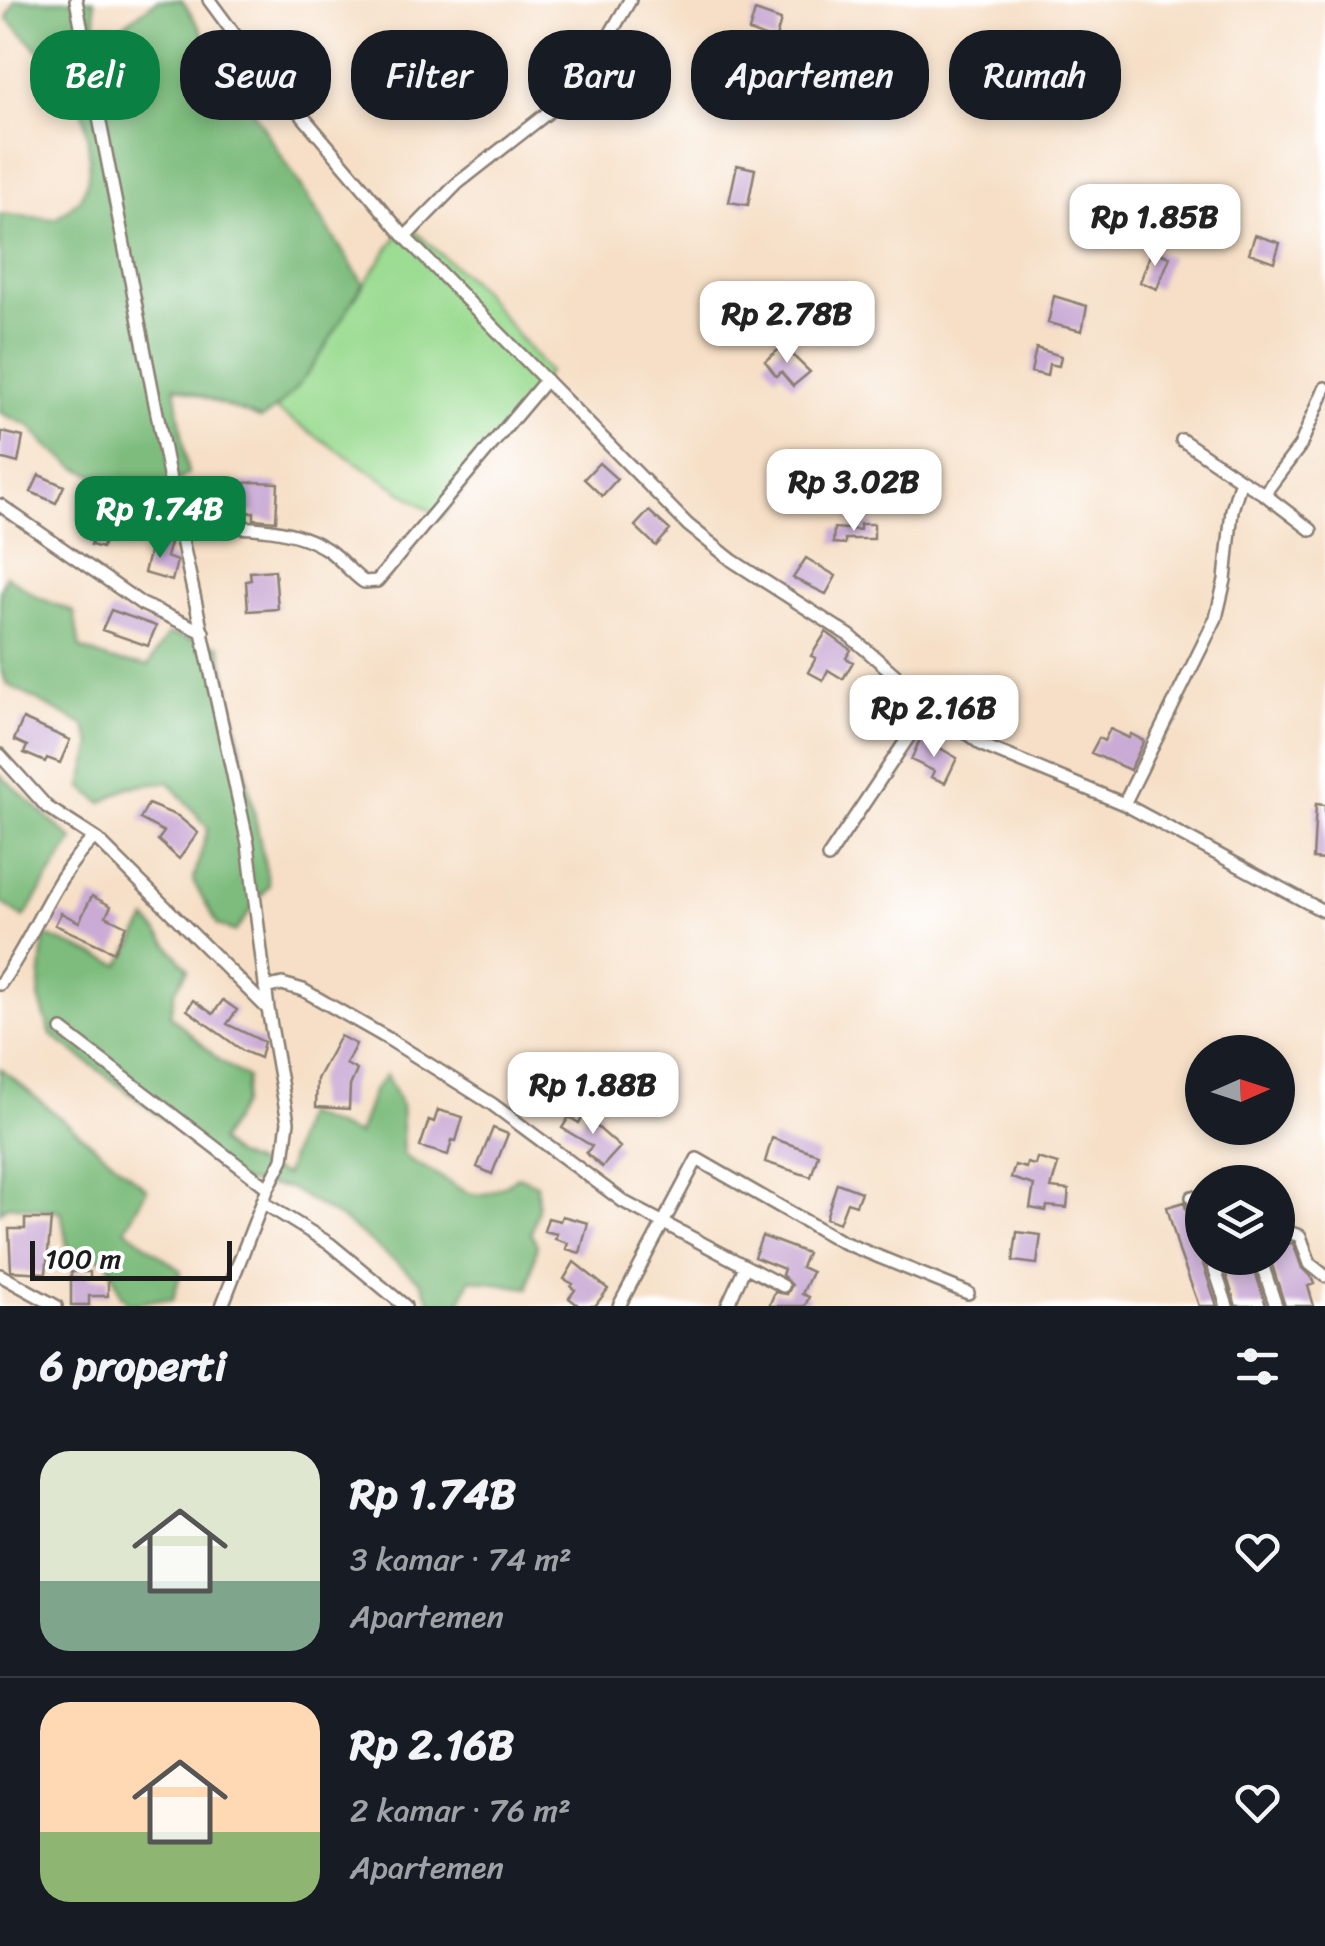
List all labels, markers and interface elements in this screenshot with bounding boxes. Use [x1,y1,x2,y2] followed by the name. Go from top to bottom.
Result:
[30,30,160,120] chip: Beli
[180,30,331,120] chip: Sewa
[351,30,508,120] chip: Filter
[528,30,671,120] chip: Baru
[691,30,929,120] chip: Apartemen
[949,30,1121,120] chip: Rumah
[1052,184,1258,269] pin: Rp 1.85B
[1091,188,1219,245] text: Rp 1.85B
[684,281,890,366] pin: Rp 2.78B
[722,285,852,342] text: Rp 2.78B
[751,449,957,534] pin: Rp 3.02B
[789,453,919,510] text: Rp 3.02B
[57,476,263,561] pin: Rp 1.74B
[97,480,223,537] text: Rp 1.74B
[831,675,1037,760] pin: Rp 2.16B
[872,679,996,736] text: Rp 2.16B
[1185,1035,1295,1145] north arrow
[1185,1035,1295,1275] map controls
[490,1052,696,1137] pin: Rp 1.88B
[530,1056,656,1113] text: Rp 1.88B
[1185,1165,1295,1275] button: layers
[45,1234,121,1283] text: 100 m
[30,1236,232,1280] scale bar
[40,1329,226,1403] text: 6 properti
[1230,1339,1285,1394] icon: filters
[350,1457,516,1531] text: Rp 1.74B
[120,1491,240,1611] icon: home
[1230,1524,1285,1579] icon: heart
[350,1531,572,1588] text: 3 kamar · 74 m²
[350,1588,504,1645] text: Apartemen
[350,1708,514,1782] text: Rp 2.16B
[120,1742,240,1862] icon: home
[1230,1775,1285,1830] icon: heart
[350,1782,571,1839] text: 2 kamar · 76 m²
[350,1839,504,1896] text: Apartemen

